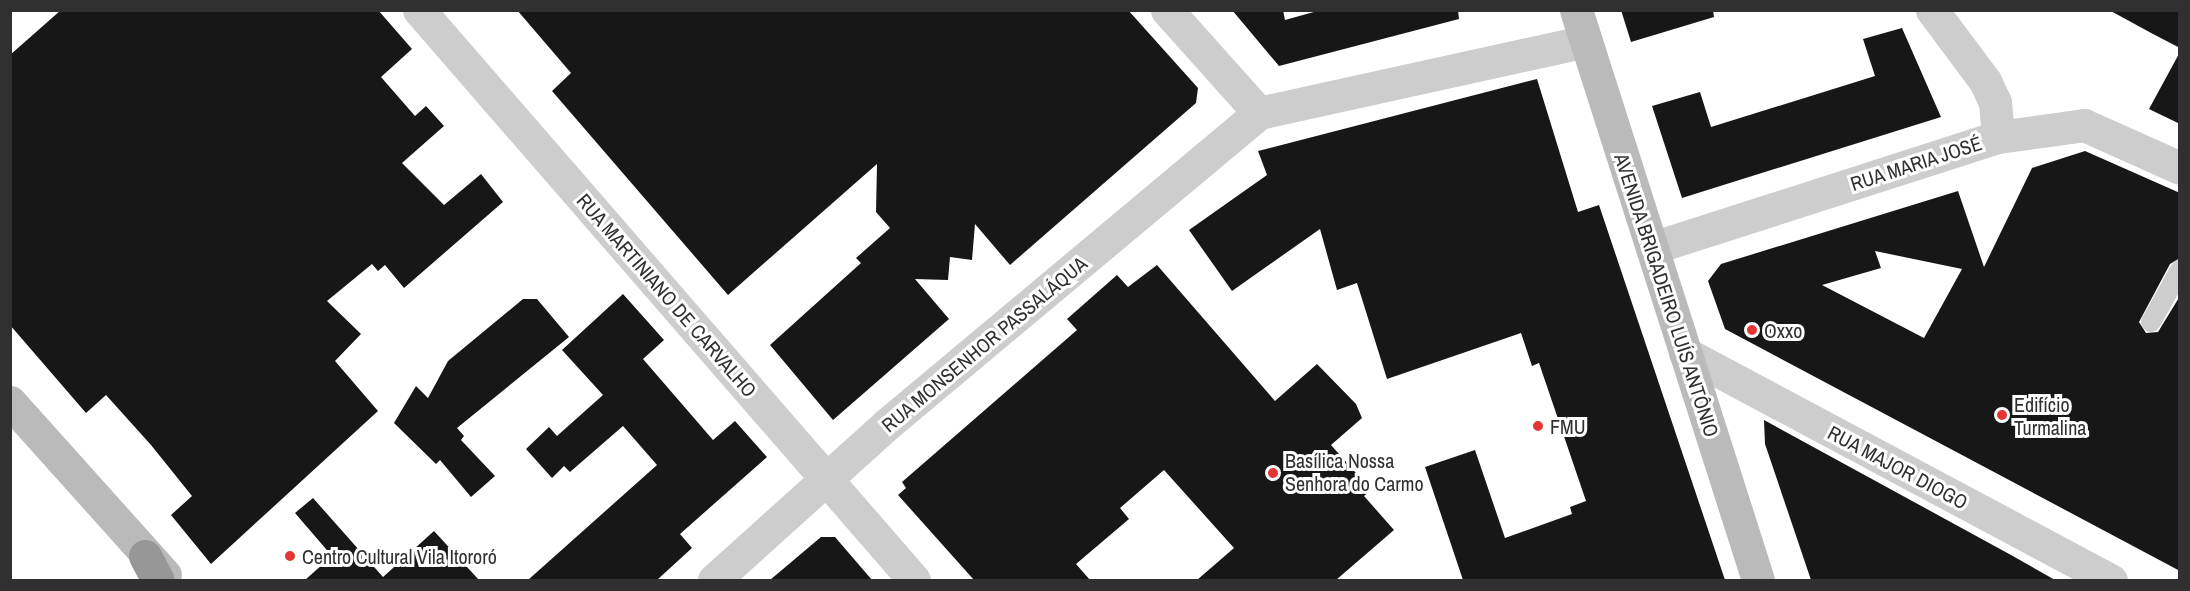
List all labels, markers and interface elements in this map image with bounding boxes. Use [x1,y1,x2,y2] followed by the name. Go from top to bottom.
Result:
[1846,130,1986,196] street label: RUA MARIA JOSÉ
[1609,149,1725,441] street label: AVENIDA BRIGADEIRO LUÍS ANTÔNIO
[572,188,762,402] street label: RUA MARTINIANO DE CARVALHO
[876,251,1092,437] street label: RUA MONSENHOR PASSALÁQUA
[1764,318,1802,342] place label: Oxxo
[1745,323,1759,337] marker: Oxxo
[2014,392,2086,439] place label: Edifício Turmalina
[1995,408,2009,422] marker: Edifício Turmalina
[1550,414,1586,438] place label: FMU
[1531,419,1545,433] marker: FMU
[1824,420,1972,514] street label: RUA MAJOR DIOGO
[1285,449,1424,496] place label: Basílica Nossa Senhora do Carmo
[1266,466,1280,480] marker: Basílica Nossa Senhora do Carmo
[302,544,497,568] place label: Centro Cultural Vila Itororó
[283,549,297,563] marker: Centro Cultural Vila Itororó

